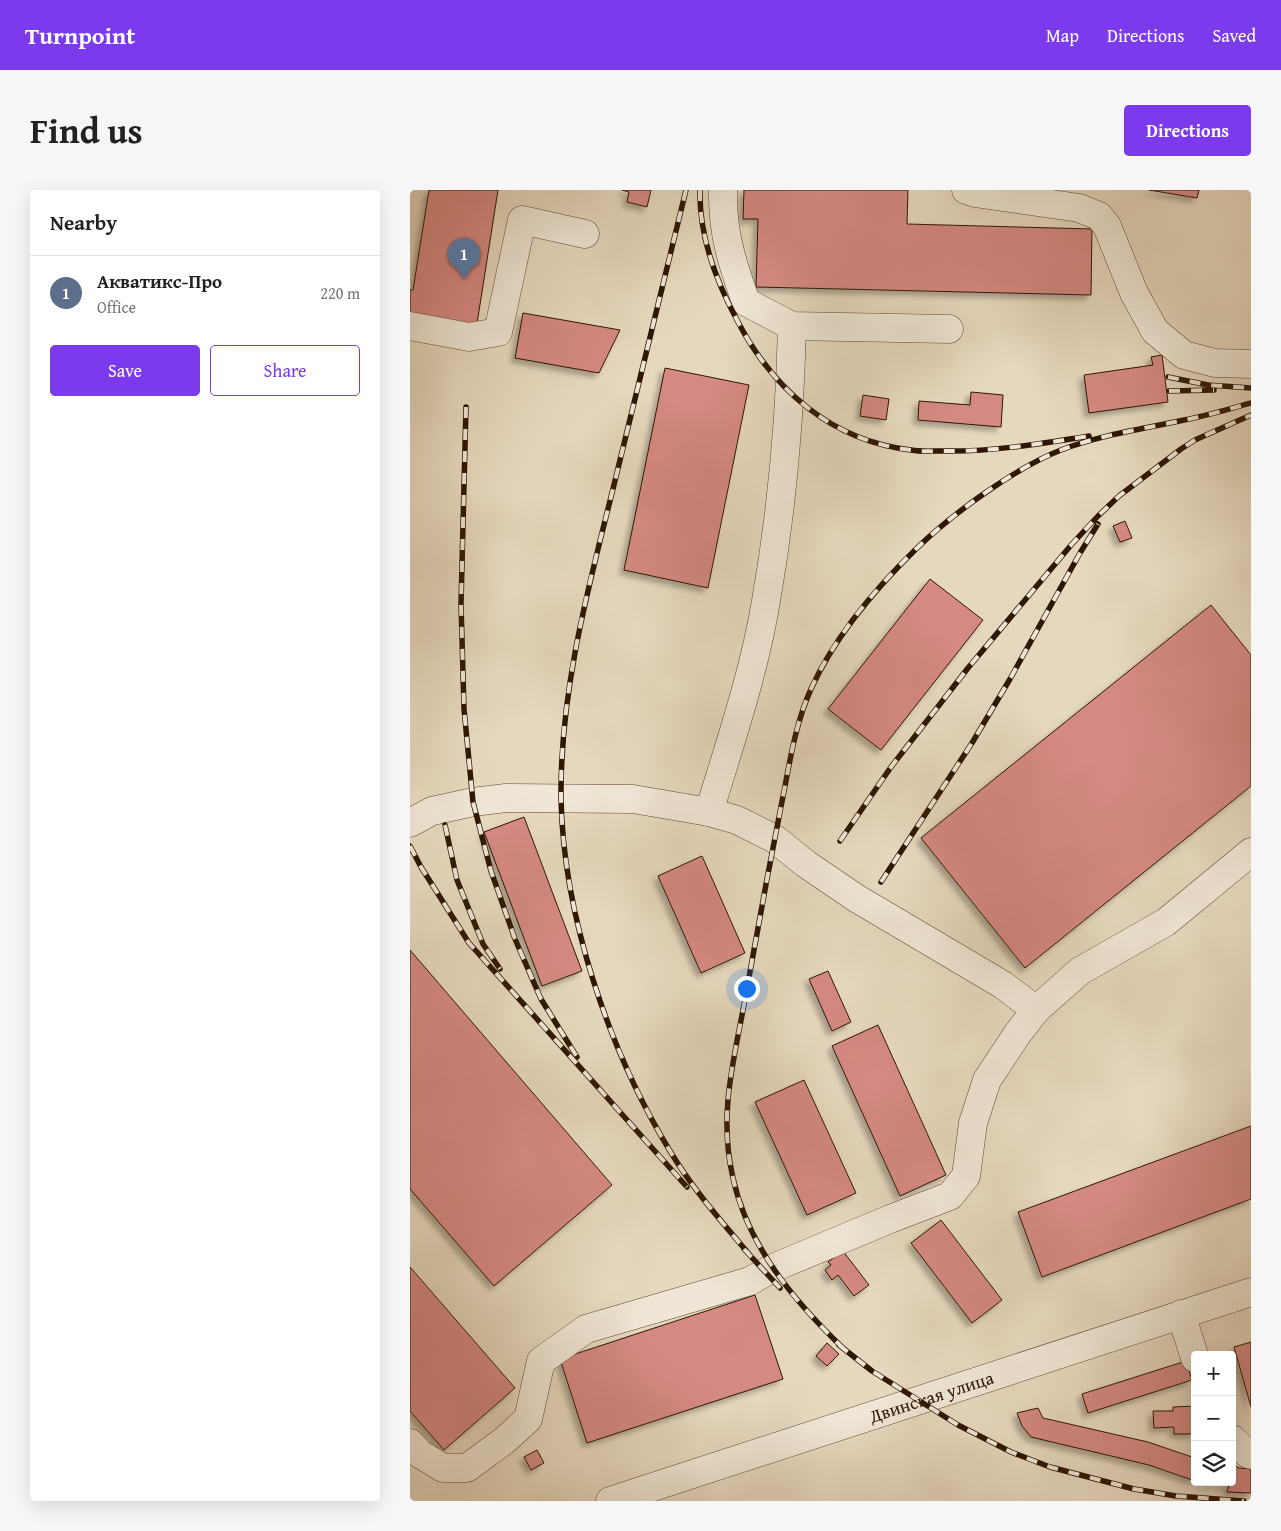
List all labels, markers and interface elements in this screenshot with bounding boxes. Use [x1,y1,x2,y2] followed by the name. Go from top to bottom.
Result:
[25,18,135,53] text: Turnpoint
[1046,22,1079,49] text: Map
[1107,22,1184,49] text: Directions
[1212,22,1256,49] text: Saved
[30,105,143,156] text: Find us
[1124,105,1251,156] button: Directions
[50,207,117,238] text: Nearby
[448,238,480,279] pin: 1
[97,267,222,295] text: Акватикс-Про
[62,281,70,305] text: 1
[320,281,360,305] text: 220 m
[97,295,136,319] text: Office
[50,345,200,396] button: Save
[210,345,360,396] button: Share
[734,976,760,1002] your location
[1191,1351,1236,1486] map controls
[1191,1351,1236,1396] button: +
[865,1363,997,1429] street label: Двинская улица
[1191,1396,1236,1441] button: −
[1191,1441,1236,1486] button: layers

